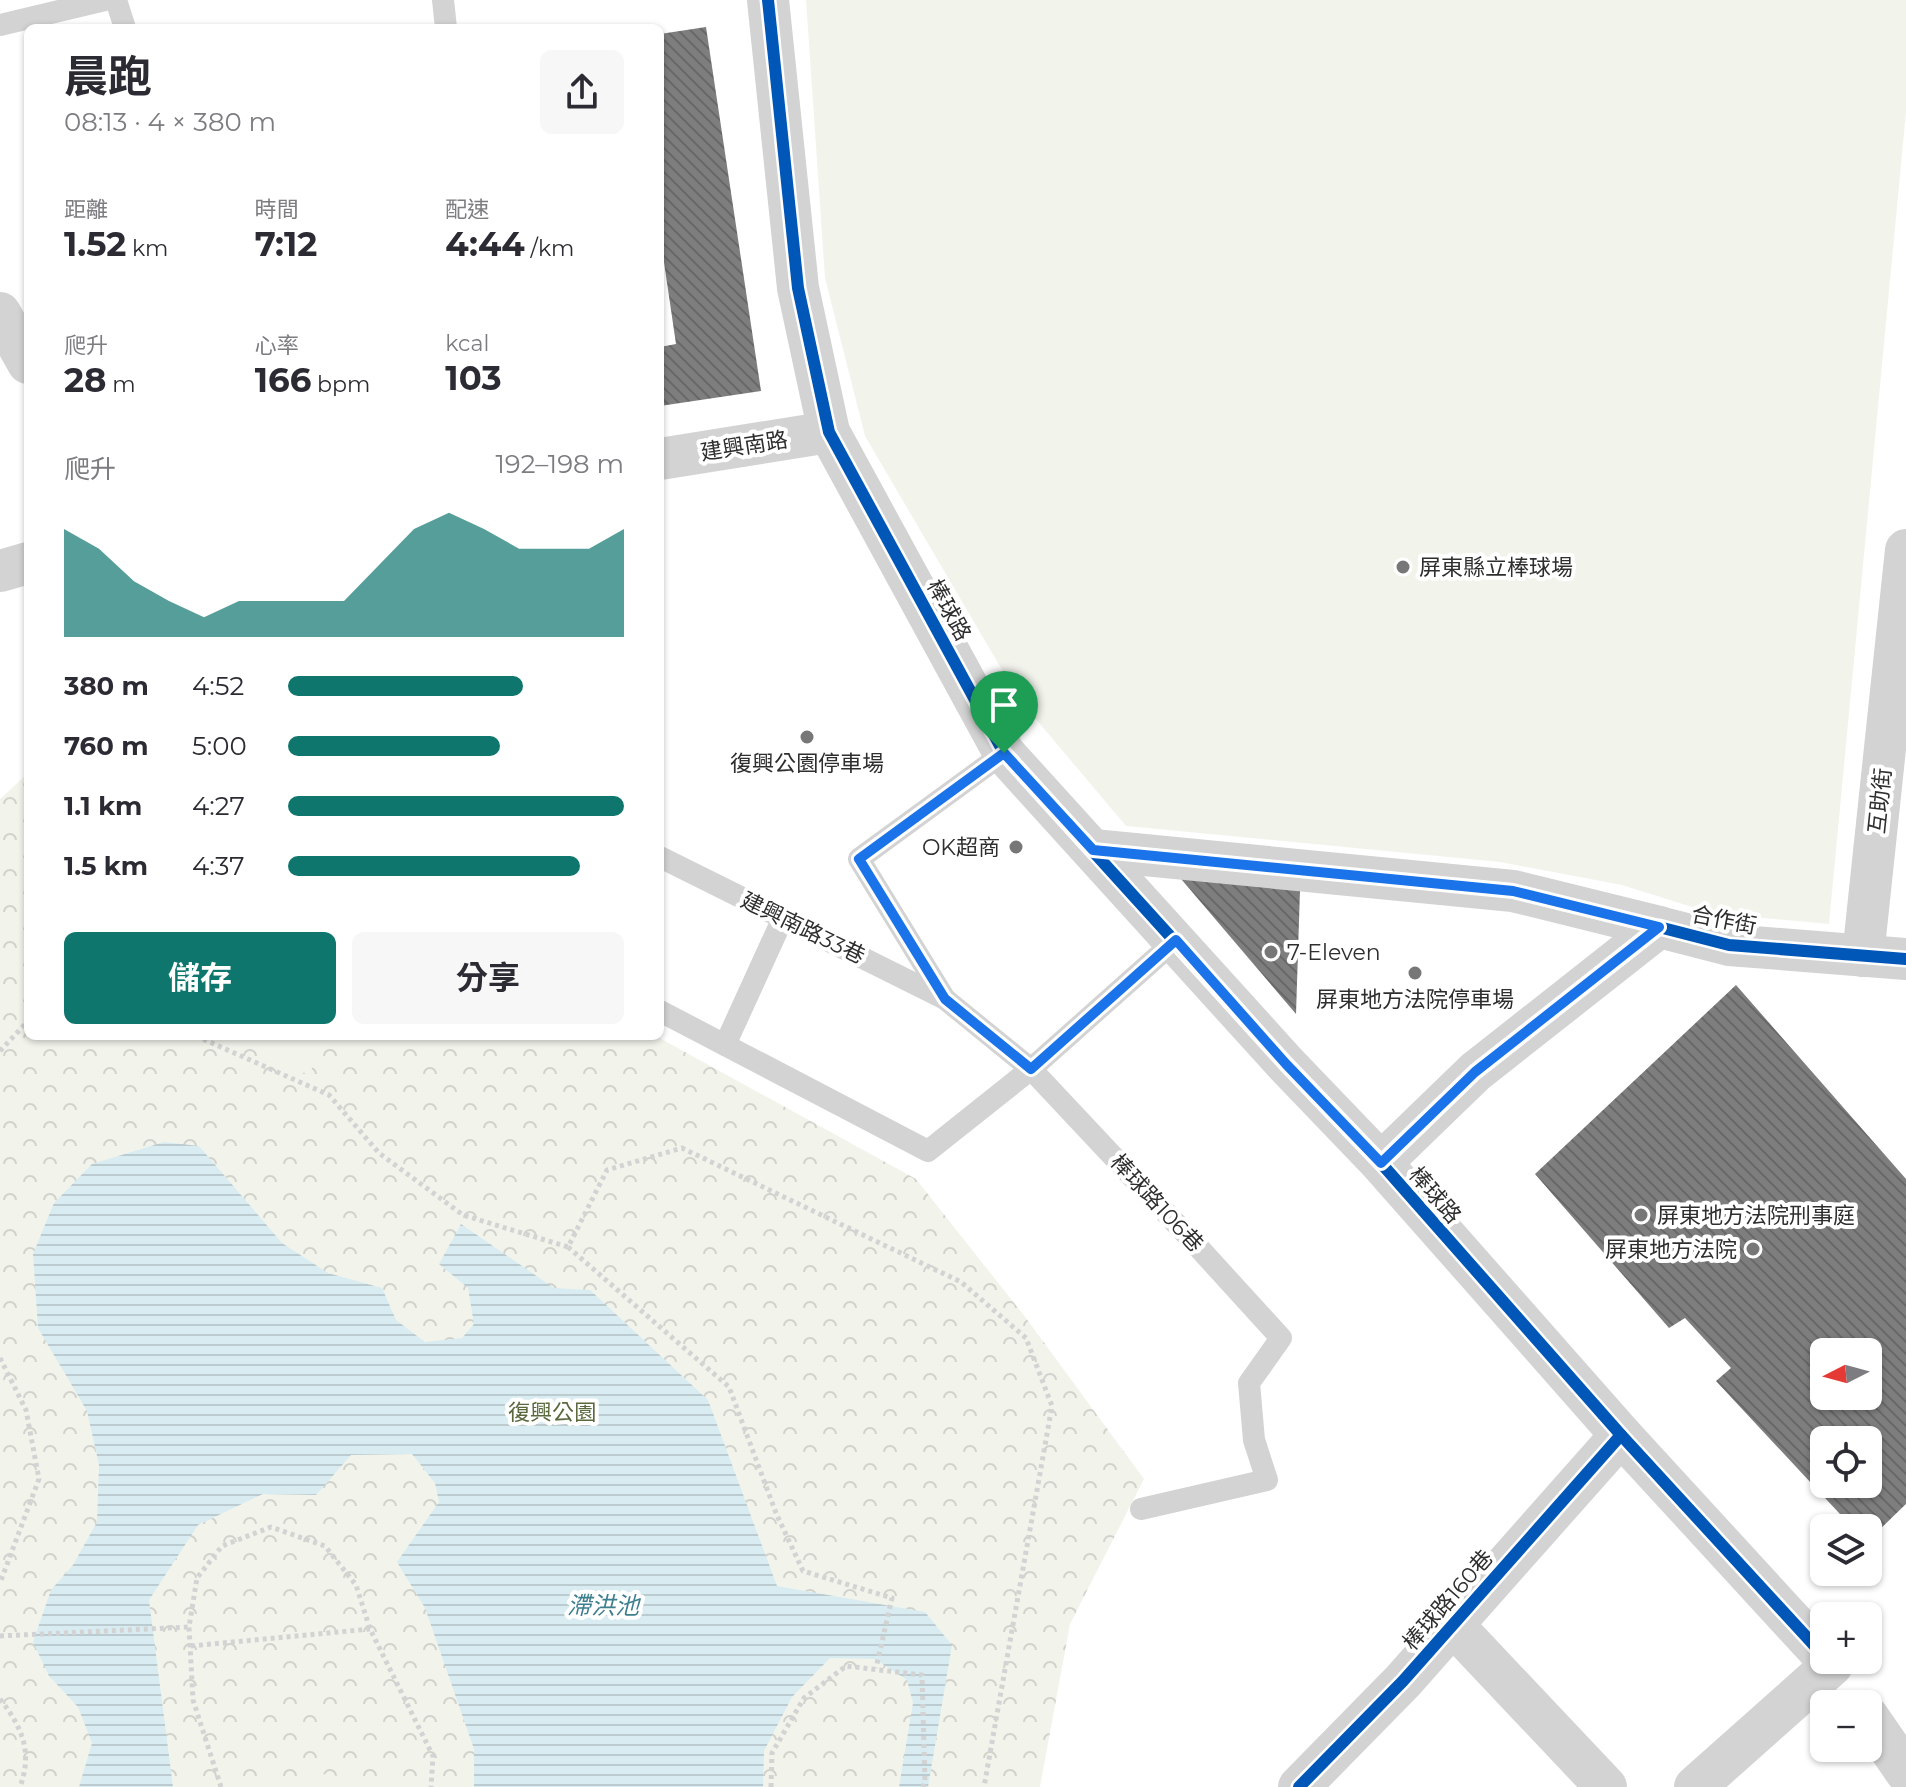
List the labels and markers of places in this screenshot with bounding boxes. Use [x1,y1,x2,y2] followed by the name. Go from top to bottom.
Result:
[1419,554,1573,581] place label: 屏東縣立棒球場
[1394,558,1412,576] marker: 屏東縣立棒球場
[970,671,1038,753] pin
[798,728,816,746] marker: 復興公園停車場
[730,750,884,777] place label: 復興公園停車場
[922,834,1000,861] place label: OK超商
[1007,838,1025,856] marker: OK超商
[1287,939,1381,966] place label: 7-Eleven
[1262,943,1280,961] marker: 7-Eleven
[1406,964,1424,982] marker: 屏東地方法院停車場
[1316,986,1514,1013] place label: 屏東地方法院停車場
[1657,1202,1855,1229] place label: 屏東地方法院刑事庭
[1632,1206,1650,1224] marker: 屏東地方法院刑事庭
[1605,1236,1737,1263] place label: 屏東地方法院
[1744,1240,1762,1258] marker: 屏東地方法院

